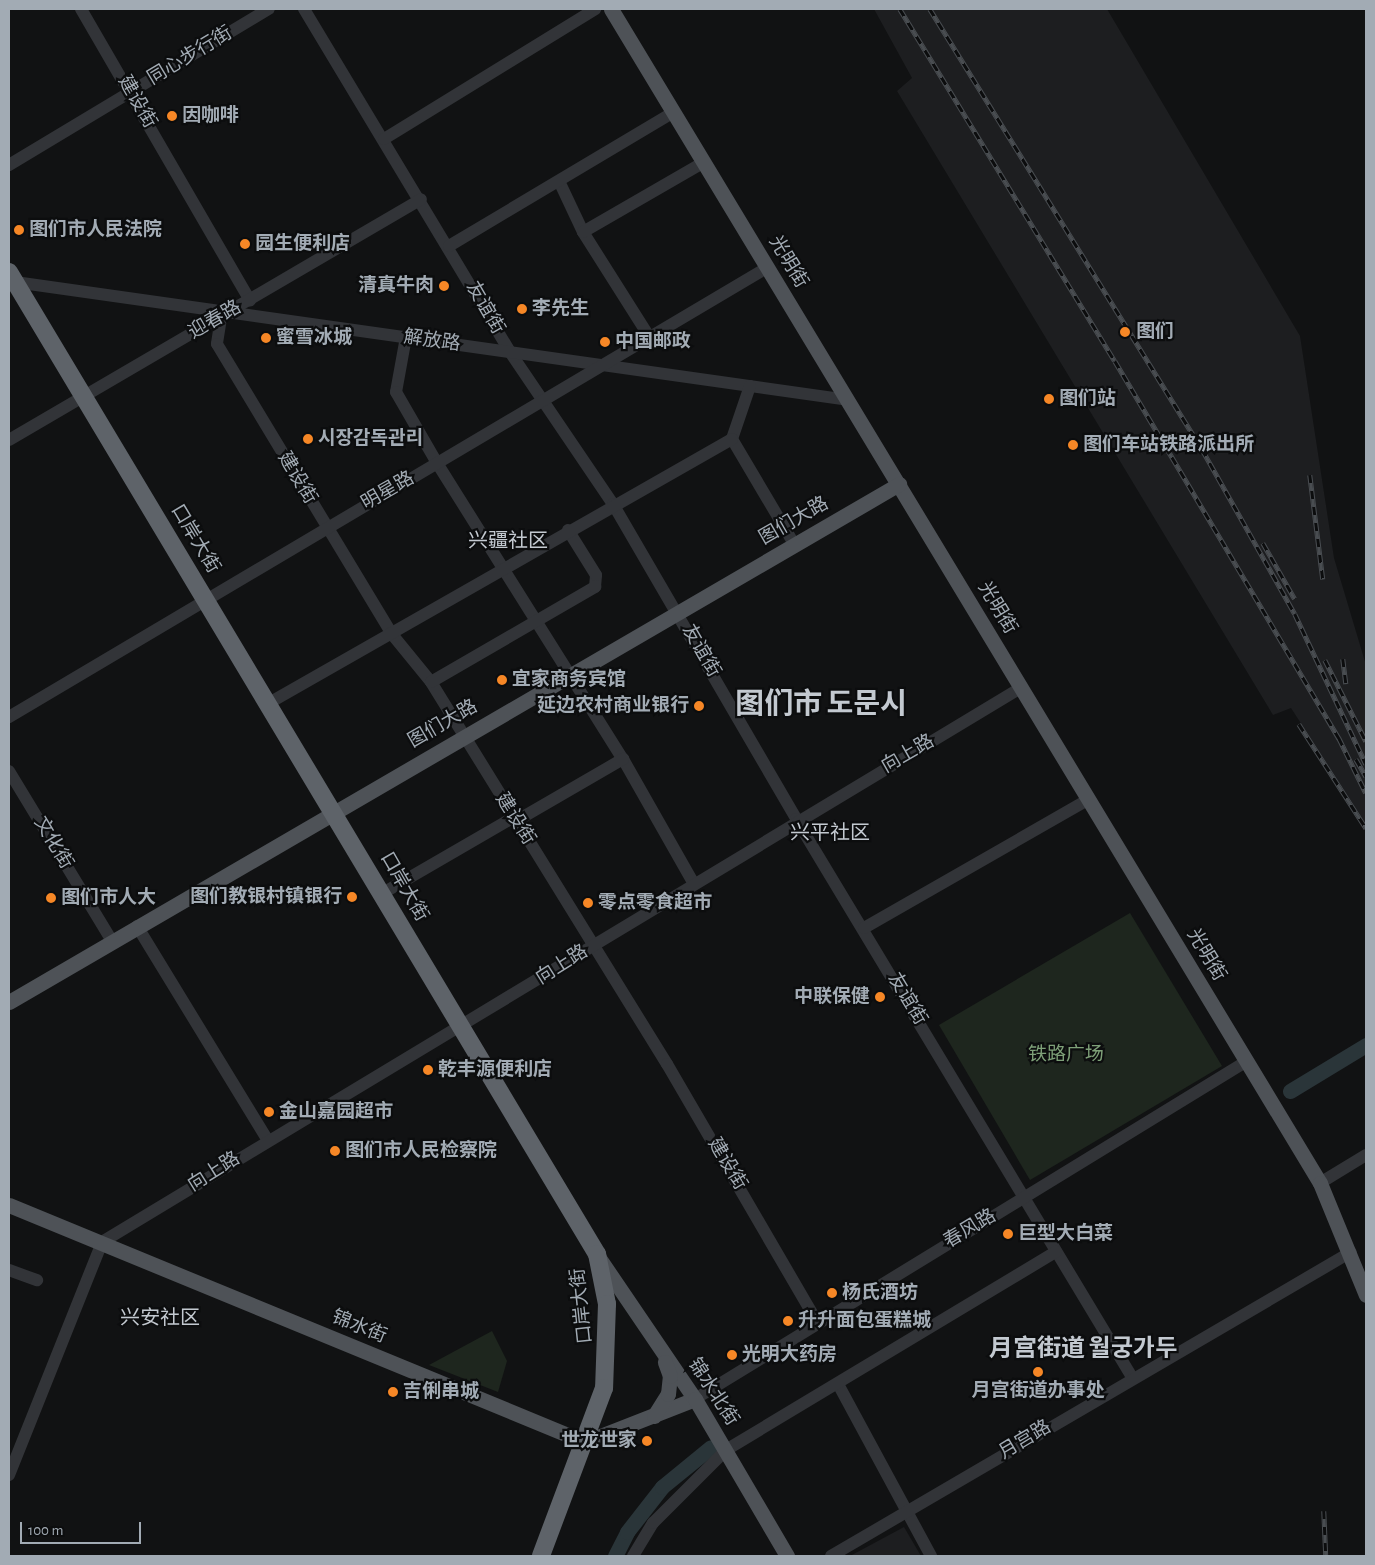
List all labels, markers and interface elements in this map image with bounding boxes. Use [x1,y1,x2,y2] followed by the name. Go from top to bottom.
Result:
[143,22,237,90] street label: 同心步行街
[113,72,161,132] street label: 建设街
[182,105,239,127] place label: 因咖啡
[166,110,178,122] marker: 因咖啡
[29,219,162,241] place label: 图们市人民法院
[13,224,25,236] marker: 图们市人民法院
[764,232,812,292] street label: 光明街
[255,233,350,255] place label: 园生便利店
[239,238,251,250] marker: 园生便利店
[358,275,434,297] place label: 清真牛肉
[461,278,509,338] street label: 友谊街
[438,280,450,292] marker: 清真牛肉
[185,296,245,344] street label: 迎春路
[532,298,589,320] place label: 李先生
[516,303,528,315] marker: 李先生
[1136,321,1174,343] place label: 图们
[1118,325,1132,339] marker: 图们
[402,326,462,356] street label: 解放路
[276,327,352,349] place label: 蜜雪冰城
[615,331,691,353] place label: 中国邮政
[260,332,272,344] marker: 蜜雪冰城
[599,336,611,348] marker: 中国邮政
[1059,388,1116,410] place label: 图们站
[1043,393,1055,405] marker: 图们站
[318,428,423,450] place label: 시장감독관리
[302,433,314,445] marker: 시장감독관리
[1083,434,1254,456] place label: 图们车站铁路派出所
[1067,439,1079,451] marker: 图们车站铁路派出所
[273,448,321,508] street label: 建设街
[358,467,418,515] street label: 明星路
[755,492,833,550] street label: 图们大路
[166,501,224,577] street label: 口岸大街
[468,529,548,553] district label: 兴疆社区
[973,578,1021,638] street label: 光明街
[677,621,725,681] street label: 友谊街
[512,669,626,691] place label: 宜家商务宾馆
[496,674,508,686] marker: 宜家商务宾馆
[735,688,907,722] district label: 图们市 도문시
[404,695,482,753] street label: 图们大路
[537,695,689,717] place label: 延边农村商业银行
[693,700,705,712] marker: 延边农村商业银行
[878,730,938,778] street label: 向上路
[490,789,540,849] street label: 建设街
[29,813,77,873] street label: 文化街
[790,821,870,845] district label: 兴平社区
[375,848,433,926] street label: 口岸大街
[190,886,342,908] place label: 图们教银村镇银行
[61,887,156,909] place label: 图们市人大
[346,891,358,903] marker: 图们教银村镇银行
[45,892,57,904] marker: 图们市人大
[598,892,712,914] place label: 零点零食超市
[582,897,594,909] marker: 零点零食超市
[1182,925,1230,985] street label: 光明街
[532,940,592,990] street label: 向上路
[883,969,931,1029] street label: 友谊街
[794,986,870,1008] place label: 中联保健
[874,991,886,1003] marker: 中联保健
[1028,1044,1104,1066] park label: 铁路广场
[438,1059,552,1081] place label: 乾丰源便利店
[422,1064,434,1076] marker: 乾丰源便利店
[279,1101,393,1123] place label: 金山嘉园超市
[263,1106,275,1118] marker: 金山嘉园超市
[703,1134,751,1194] street label: 建设街
[345,1140,497,1162] place label: 图们市人民检察院
[329,1145,341,1157] marker: 图们市人民检察院
[184,1147,244,1197] street label: 向上路
[940,1205,1000,1253] street label: 春风路
[1018,1223,1113,1245] place label: 巨型大白菜
[1002,1228,1014,1240] marker: 巨型大白菜
[567,1267,597,1345] street label: 口岸大街
[842,1282,918,1304] place label: 杨氏酒坊
[826,1287,838,1299] marker: 杨氏酒坊
[120,1306,200,1330] district label: 兴安社区
[328,1306,390,1348] street label: 锦水街
[798,1310,931,1332] place label: 升升面包蛋糕城
[782,1315,794,1327] marker: 升升面包蛋糕城
[989,1336,1177,1364] district label: 月宫街道 월궁가두
[742,1344,837,1366] place label: 光明大药房
[726,1349,738,1361] marker: 光明大药房
[683,1354,743,1430] street label: 锦水北街
[1032,1366,1044,1378] marker: 月宫街道办事处
[972,1380,1104,1402] place label: 月宫街道办事处
[403,1381,479,1403] place label: 吉俐串城
[387,1386,399,1398] marker: 吉俐串城
[995,1416,1055,1464] street label: 月宫路
[561,1430,637,1452] place label: 世龙世家
[641,1435,653,1447] marker: 世龙世家
[22,1512,144,1544] scale bar
[28,1523,63,1538] text: 100 m

